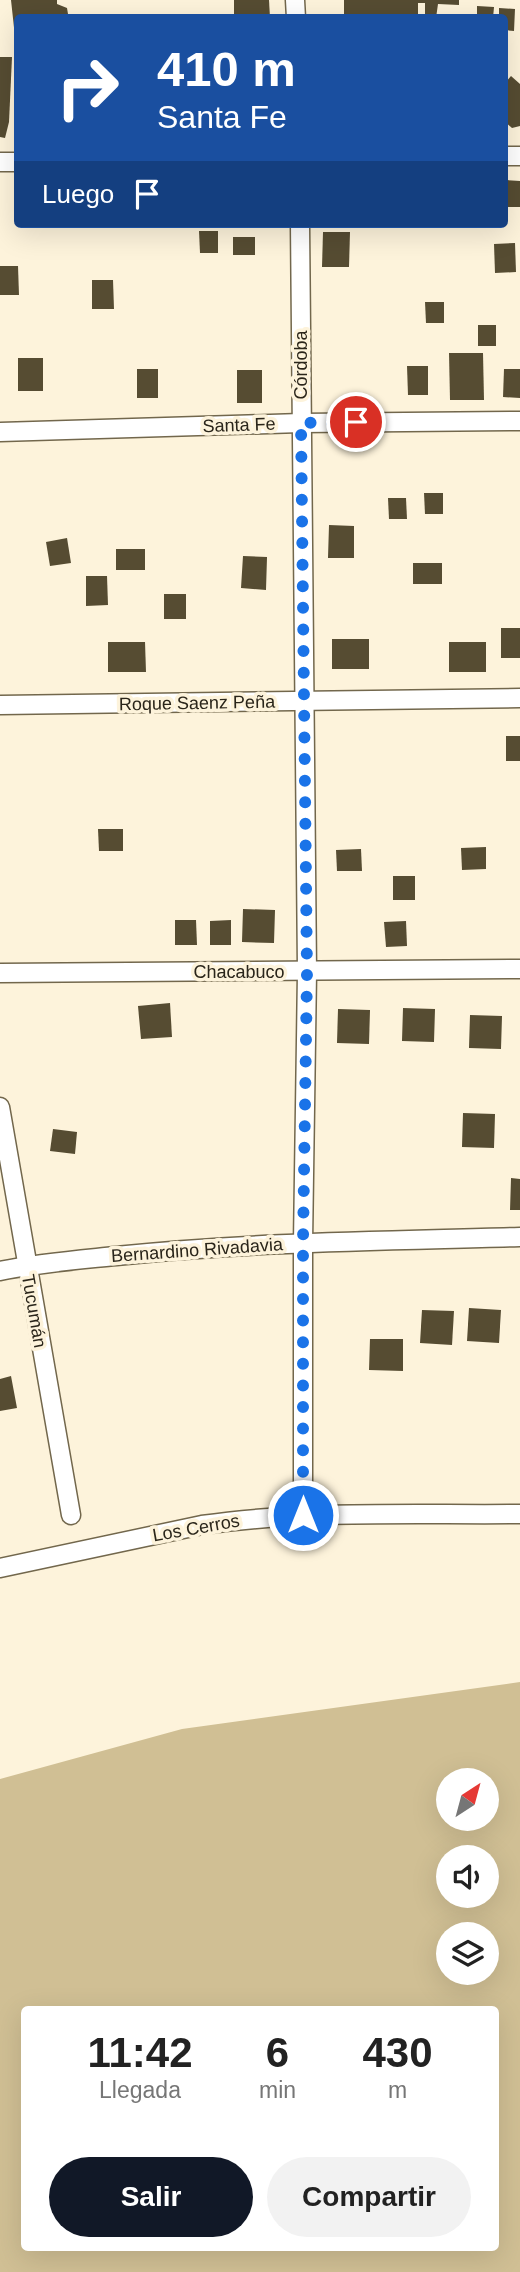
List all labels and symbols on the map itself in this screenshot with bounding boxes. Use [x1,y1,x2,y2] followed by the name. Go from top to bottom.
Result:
[291,329,311,400] street label: Córdoba
[326,392,386,452] pin
[202,414,276,436] street label: Santa Fe
[119,692,276,714] street label: Roque Saenz Peña
[193,962,285,982] street label: Chacabuco
[110,1234,285,1266] street label: Bernardino Rivadavia
[18,1273,50,1349] street label: Tucumán
[266,1478,340,1552] position arrow
[151,1511,241,1545] street label: Los Cerros
[436,1768,499,1830] north arrow

